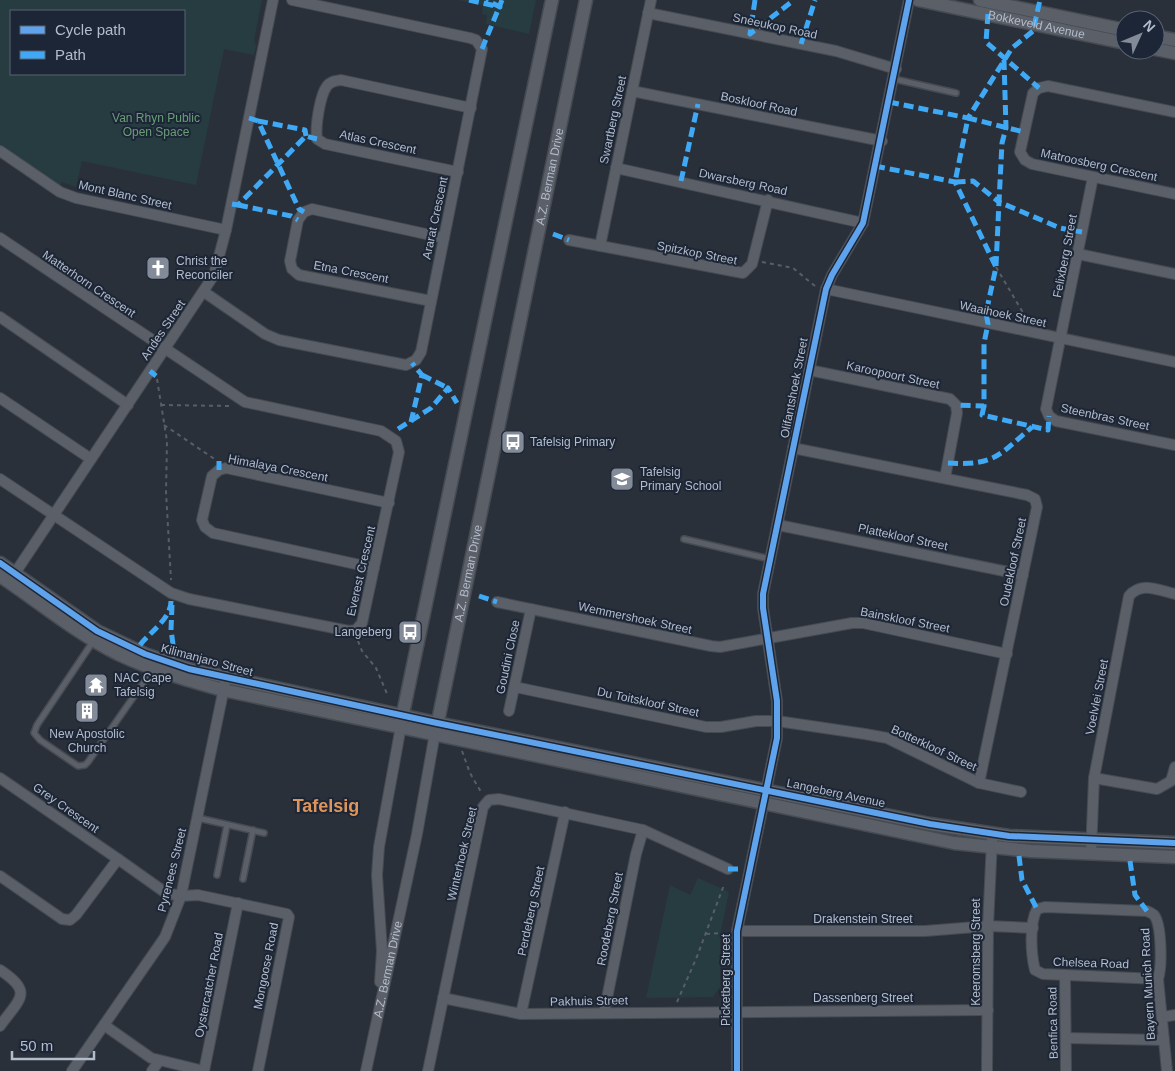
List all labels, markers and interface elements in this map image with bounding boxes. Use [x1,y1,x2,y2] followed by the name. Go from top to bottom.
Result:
[987,8,1086,42] street label: Bokkeveld Avenue
[10,10,185,75] legend
[731,10,819,42] street label: Sneeukop Road
[1115,10,1165,60] north arrow
[1140,17,1159,35] text: N
[55,21,126,38] text: Cycle path
[55,46,86,63] text: Path
[597,74,629,165] street label: Swartberg Street
[719,89,799,119] street label: Boskloof Road
[112,111,200,139] park label: Van Rhyn Public Open Space
[533,126,567,226] street label: A.Z. Berman Drive
[338,127,418,157] street label: Atlas Crescent
[1039,146,1159,184] street label: Matroosberg Crescent
[698,166,788,198] street label: Dwarsberg Road
[419,175,451,261] street label: Ararat Crescent
[77,177,174,213] street label: Mont Blanc Street
[1050,212,1080,299] street label: Felixberg Street
[656,238,739,268] street label: Spitzkop Street
[40,248,139,321] street label: Matterhorn Crescent
[176,254,233,282] place label: Christ the Reconciler
[145,255,171,281] church icon: Christ the Reconciler
[312,258,390,286] street label: Etna Crescent
[138,297,189,363] street label: Andes Street
[958,298,1048,330] street label: Waaihoek Street
[777,336,811,439] street label: Olifantshoek Street
[845,358,941,392] street label: Karoopoort Street
[1059,401,1151,433] street label: Steenbras Street
[500,429,526,455] bus stop icon: Tafelsig Primary
[530,435,615,449] place label: Tafelsig Primary
[227,451,330,485] street label: Himalaya Crescent
[640,465,721,493] place label: Tafelsig Primary School
[609,466,635,492] school or university icon: Tafelsig Primary School
[997,516,1029,608] street label: Oudekloof Street
[857,521,950,553] street label: Plattekloof Street
[452,523,485,623] street label: A.Z. Berman Drive
[344,524,378,617] street label: Everest Crescent
[577,599,694,637] street label: Wemmershoek Street
[859,604,952,636] street label: Bainskloof Street
[493,618,523,695] street label: Goudini Close
[397,619,423,645] bus stop icon: Langeberg
[335,625,392,639] place label: Langeberg
[159,641,255,679] street label: Kilimanjaro Street
[1083,657,1111,736] street label: Voelvlei Street
[114,671,172,699] place label: NAC Cape Tafelsig
[83,672,109,698] temple icon: NAC Cape Tafelsig
[596,684,701,720] street label: Du Toitskloof Street
[74,698,100,724] building icon: New Apostolic Church
[889,722,980,774] street label: Botterkloof Street
[49,727,125,755] place label: New Apostolic Church
[785,776,887,810] street label: Langeberg Avenue
[30,780,102,836] street label: Grey Crescent
[293,796,359,816] district label: Tafelsig
[444,805,480,902] street label: Winterhoek Street
[155,826,189,913] street label: Pyrenees Street
[515,864,547,957] street label: Perdeberg Street
[594,871,626,967] street label: Roodeberg Street
[969,898,983,1006] street label: Keeromsberg Street
[813,912,913,926] street label: Drakenstein Street
[371,919,405,1019] street label: A.Z. Berman Drive
[251,921,281,1011] street label: Mongoose Road
[1138,928,1158,1040] street label: Bayern Munich Road
[192,931,226,1039] street label: Oystercatcher Road
[719,933,733,1026] street label: Picketberg Street
[1053,955,1129,971] street label: Chelsea Road
[1045,987,1061,1059] street label: Benfica Road
[813,991,914,1005] street label: Dassenberg Street
[550,993,629,1009] street label: Pakhuis Street
[12,1028,95,1060] scale bar
[20,1037,53,1054] text: 50 m

